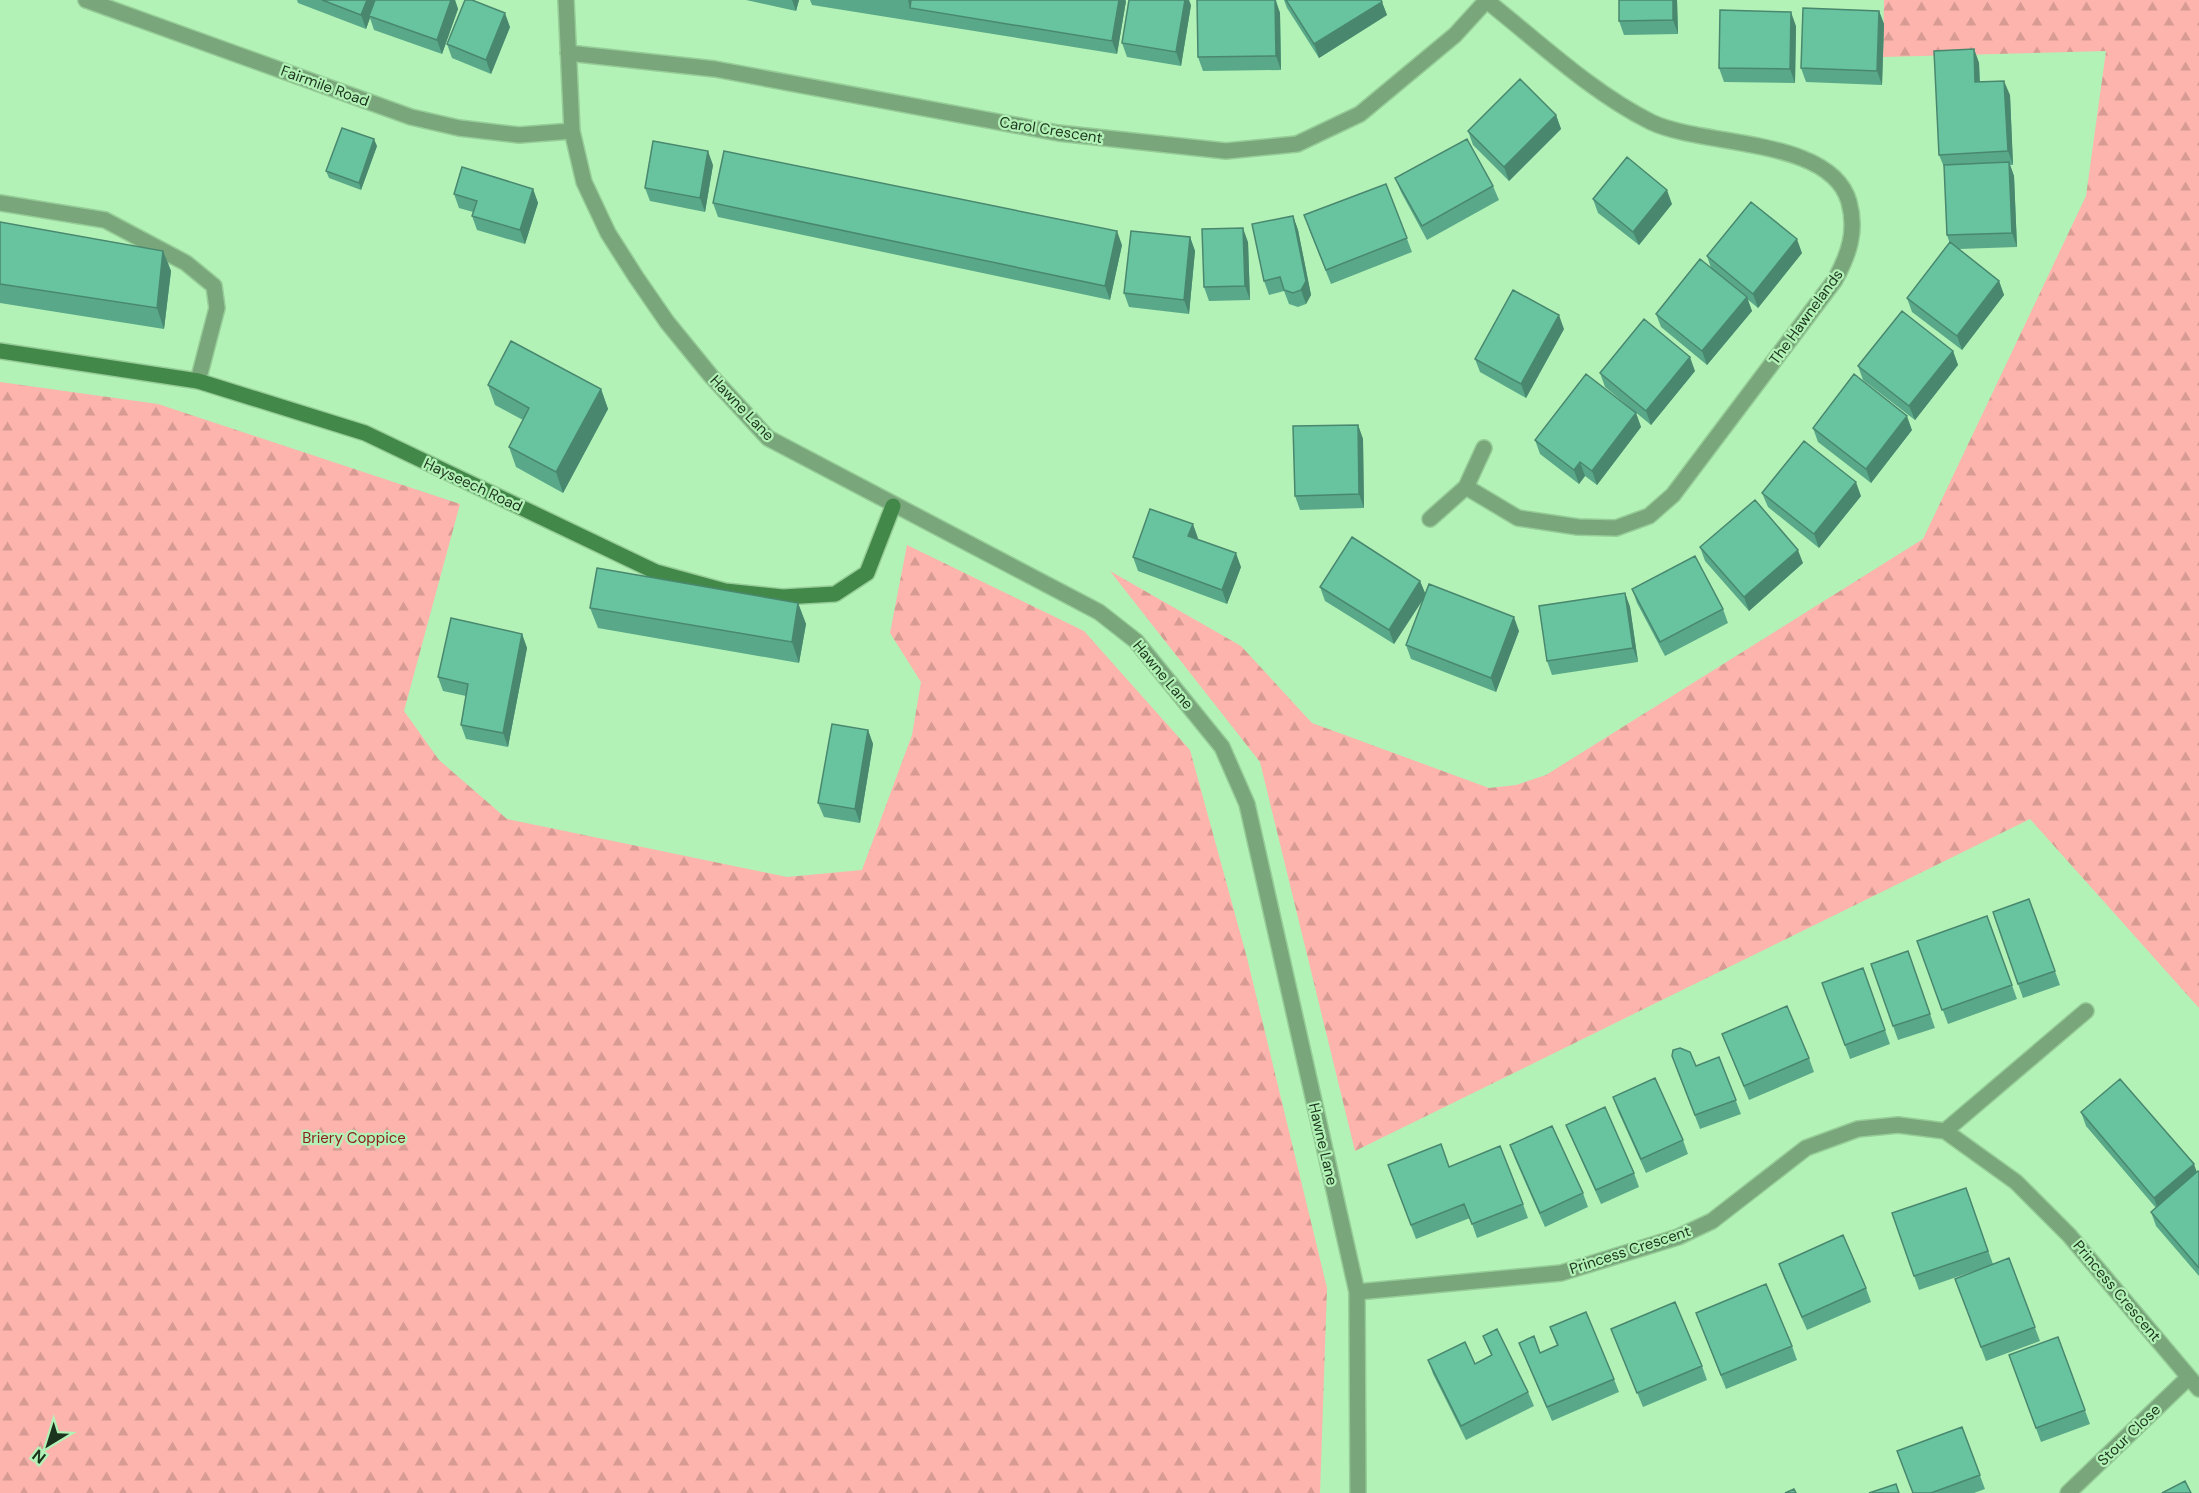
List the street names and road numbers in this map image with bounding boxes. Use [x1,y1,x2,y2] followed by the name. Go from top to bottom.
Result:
[278,61,372,111] street label: Fairmile Road
[998,112,1104,148] street label: Carol Crescent
[1765,265,1847,369] street label: The Hawnelands
[706,371,778,445] street label: Hawne Lane
[420,453,526,517] street label: Hayseech Road
[1128,636,1198,714] street label: Hawne Lane
[1304,1101,1342,1187] street label: Hawne Lane
[1567,1221,1693,1279] street label: Princess Crescent
[2069,1236,2165,1346] street label: Princess Crescent
[2093,1400,2165,1470] street label: Stour Close

